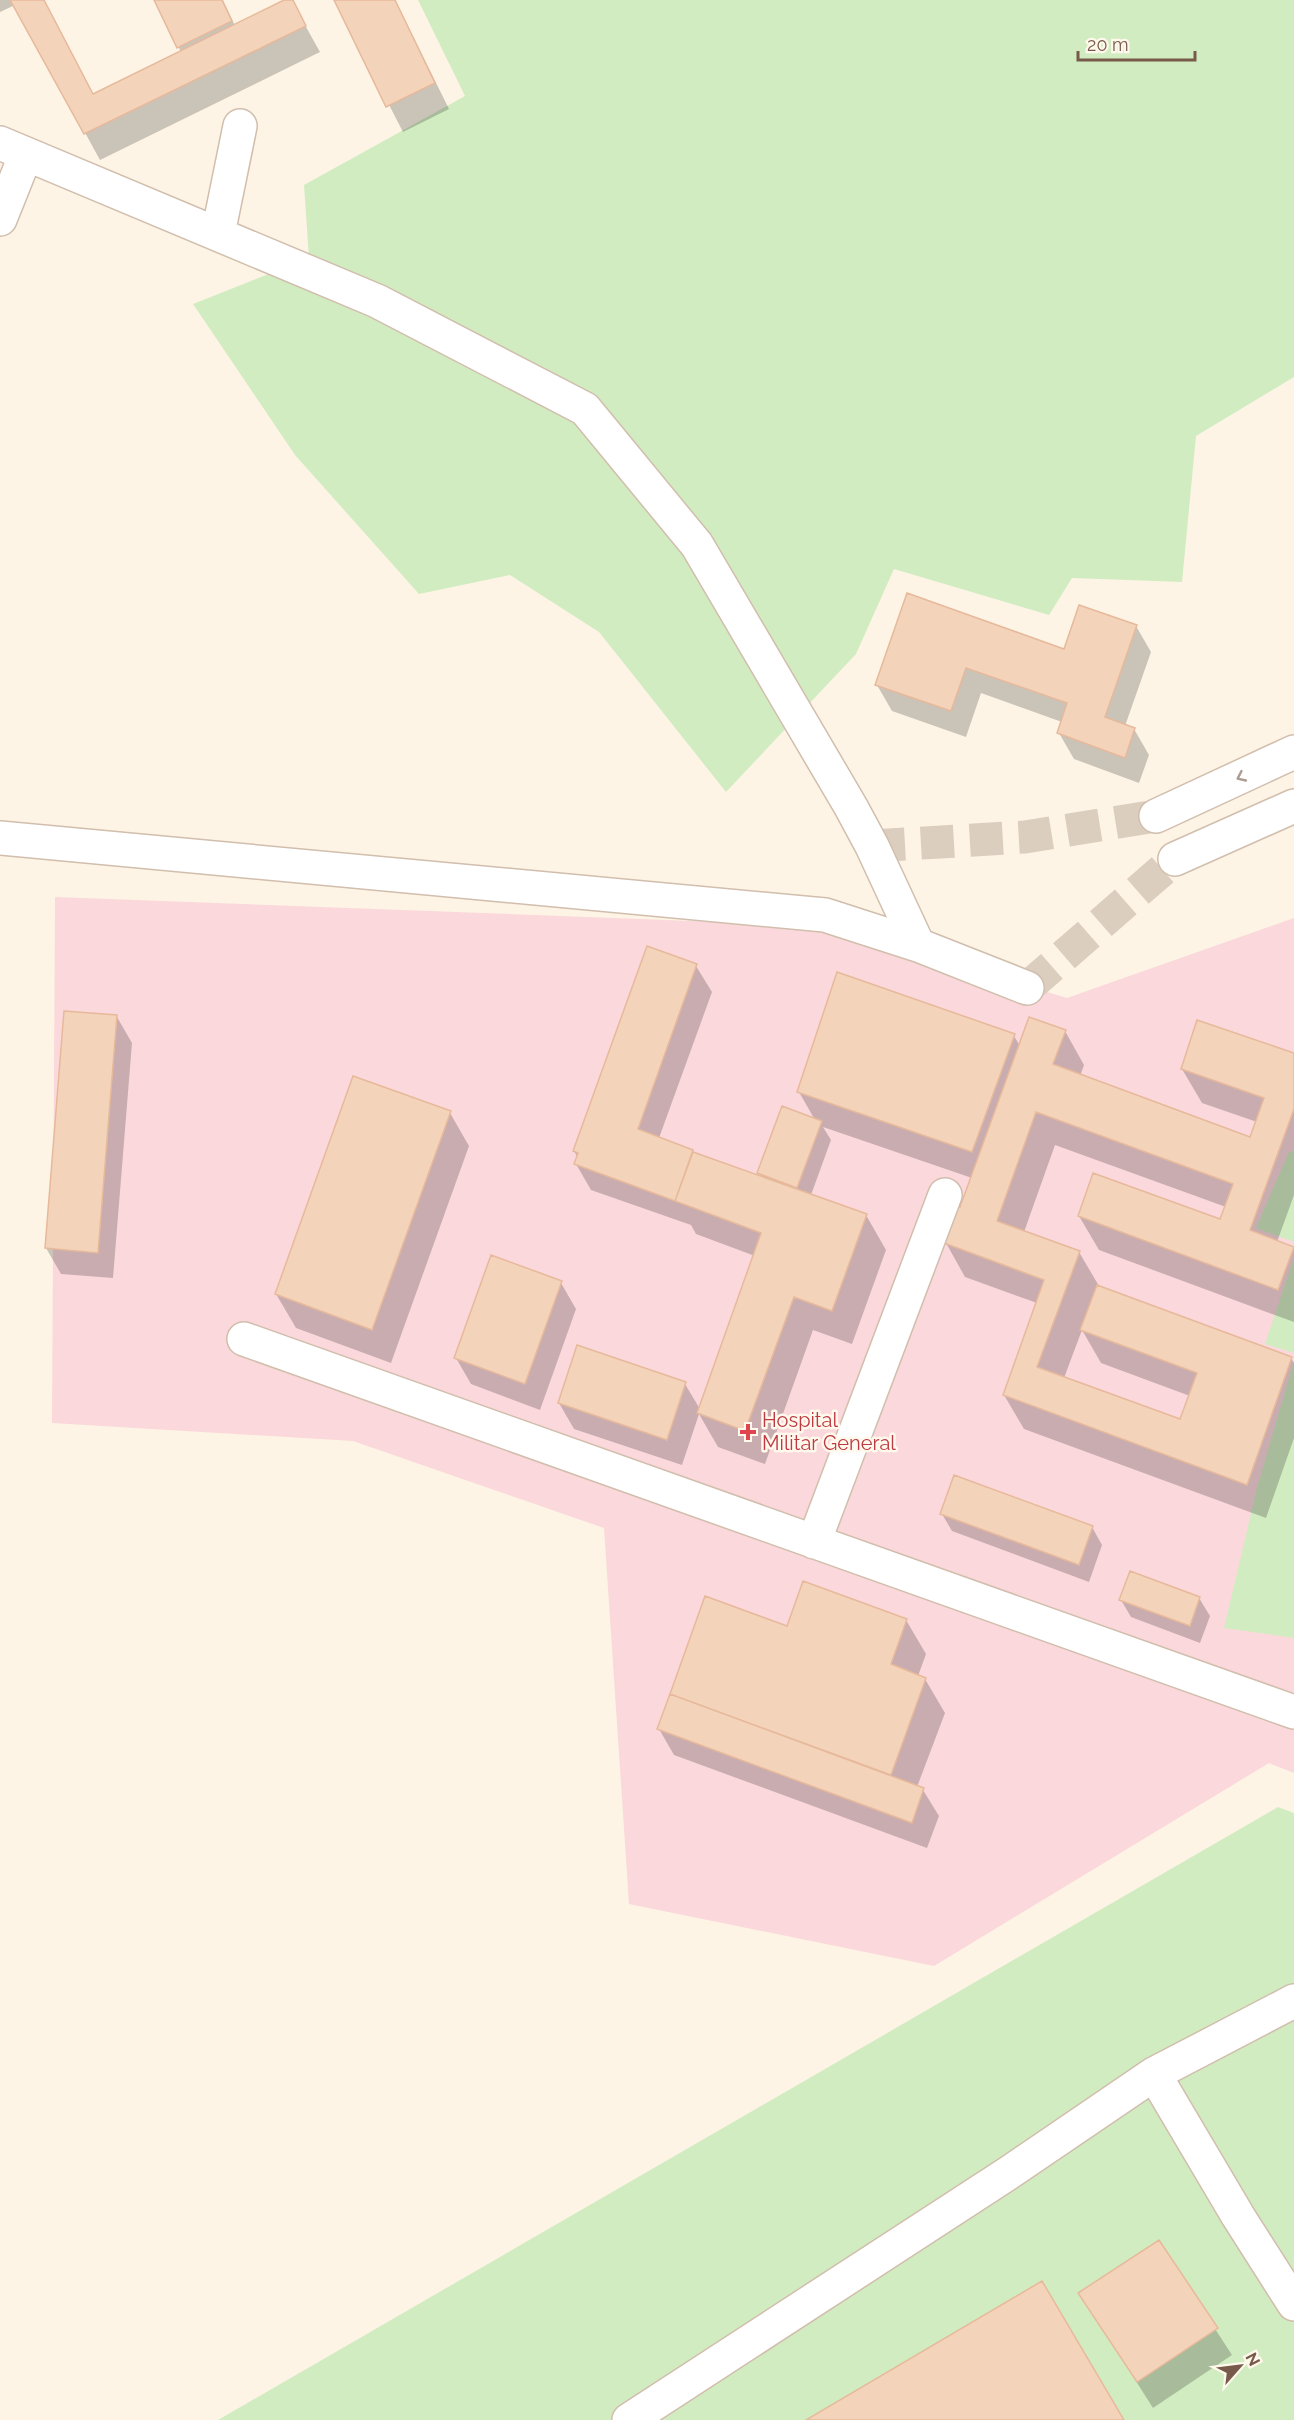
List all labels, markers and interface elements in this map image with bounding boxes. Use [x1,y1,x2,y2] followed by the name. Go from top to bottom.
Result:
[1078,24,1195,62] scale bar
[1087,34,1129,55] text: 20 m
[1236,770,1247,782] one-way arrow
[762,1408,896,1455] place label: Hospital Militar General
[739,1423,757,1441] marker: Hospital Militar General
[1210,2336,1270,2396] north arrow
[1242,2349,1264,2369] text: N

